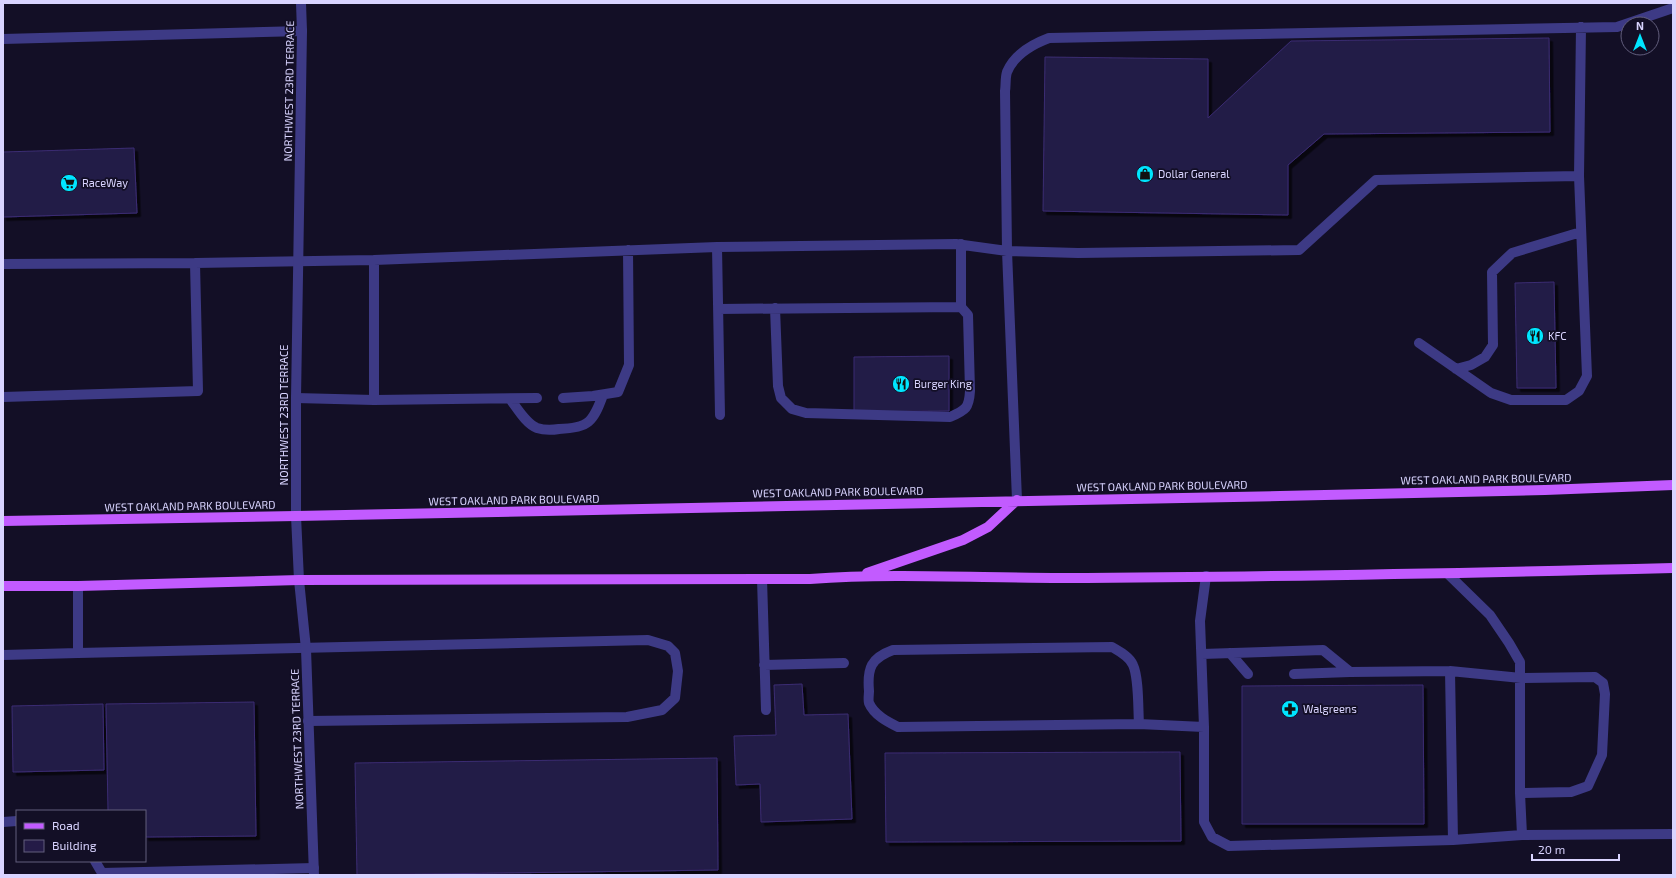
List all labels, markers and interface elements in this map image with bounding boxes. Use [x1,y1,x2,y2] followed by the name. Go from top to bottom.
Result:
[1620,16,1660,56] north arrow
[1636,19,1644,32] text: N
[281,20,296,162] street label: NORTHWEST 23RD TERRACE
[1135,164,1155,184] shop icon: Dollar General
[1158,167,1230,180] place label: Dollar General
[59,173,79,193] supermarket icon: RaceWay
[82,176,128,189] place label: RaceWay
[1525,326,1545,346] restaurant icon: KFC
[1548,329,1567,342] place label: KFC
[277,345,290,485] street label: NORTHWEST 23RD TERRACE
[891,374,911,394] restaurant icon: Burger King
[914,377,972,390] place label: Burger King
[1400,471,1572,486] street label: WEST OAKLAND PARK BOULEVARD
[1076,478,1248,493] street label: WEST OAKLAND PARK BOULEVARD
[752,484,924,499] street label: WEST OAKLAND PARK BOULEVARD
[428,492,600,507] street label: WEST OAKLAND PARK BOULEVARD
[104,498,276,513] street label: WEST OAKLAND PARK BOULEVARD
[288,668,305,810] street label: NORTHWEST 23RD TERRACE
[1280,699,1300,719] pharmacy icon: Walgreens
[1303,702,1357,715] place label: Walgreens
[16,810,146,862] legend
[52,818,80,832] text: Road
[1532,836,1619,862] scale bar
[52,838,97,852] text: Building
[1538,842,1565,856] text: 20 m

